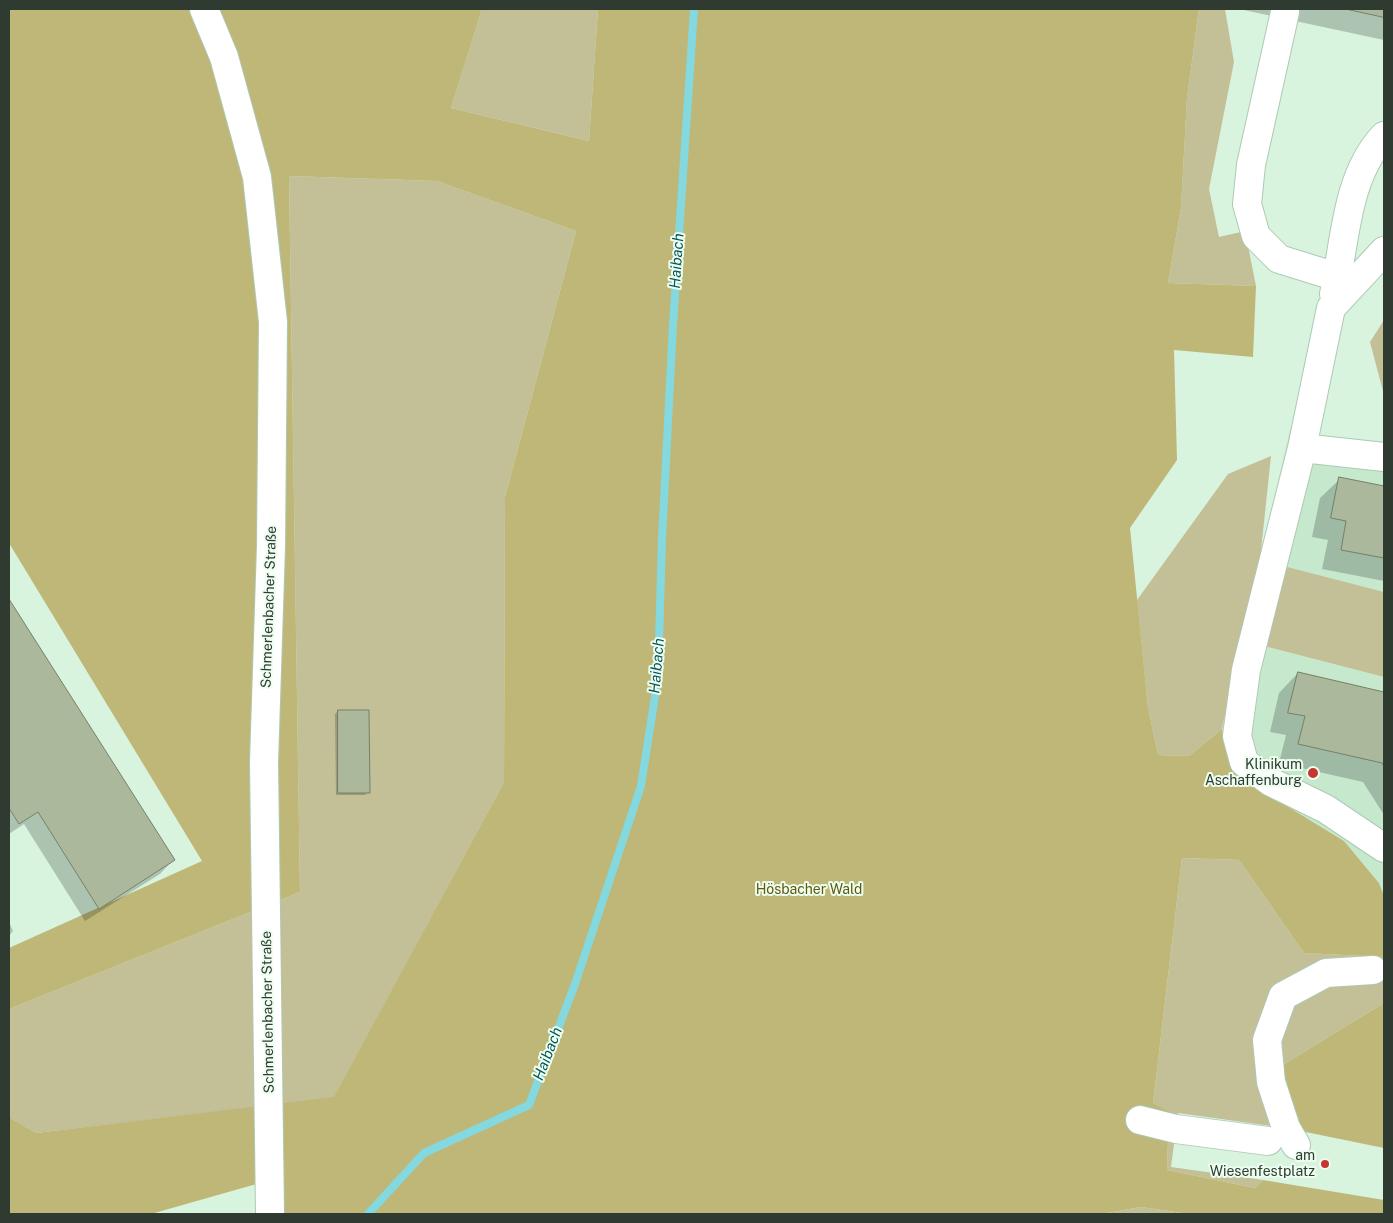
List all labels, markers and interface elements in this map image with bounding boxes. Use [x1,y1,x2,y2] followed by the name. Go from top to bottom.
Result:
[666,233,688,289] water label: Haibach
[258,526,280,688] street label: Schmerlenbacher Straße
[646,638,668,694] water label: Haibach
[1205,757,1302,790] place label: Klinikum Aschaffenburg
[1306,766,1320,780] marker: Klinikum Aschaffenburg
[756,882,862,898] park label: Hösbacher Wald
[258,931,278,1093] street label: Schmerlenbacher Straße
[530,1025,566,1083] water label: Haibach
[1210,1148,1315,1180] place label: am Wiesenfestplatz
[1319,1158,1331,1170] marker: am Wiesenfestplatz

